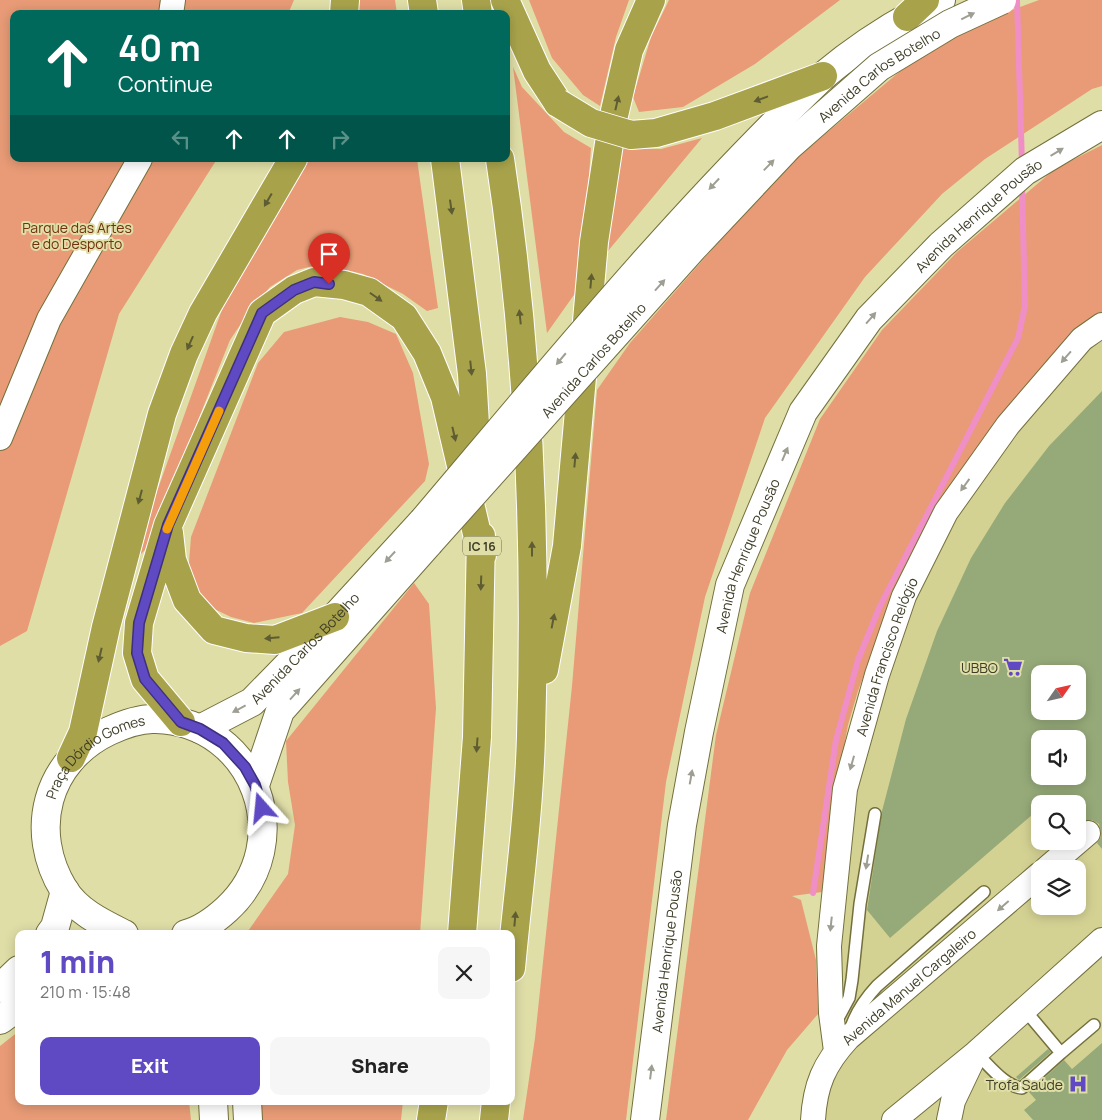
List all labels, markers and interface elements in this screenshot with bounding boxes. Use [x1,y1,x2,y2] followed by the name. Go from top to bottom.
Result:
[961,11,975,19] one-way arrow
[813,23,943,126] street label: Avenida Carlos Botelho
[118,24,201,72] text: 40 m
[35,30,100,95] icon: ahead
[118,69,213,99] text: Continue
[613,95,621,110] one-way arrow
[753,95,768,103] one-way arrow
[167,125,195,153] icon: left
[220,125,248,153] icon: ahead
[273,125,301,153] icon: ahead
[326,125,354,153] icon: right
[1051,147,1064,156] one-way arrow
[910,154,1045,276] street label: Avenida Henrique Pousão
[763,160,775,172] one-way arrow
[708,178,720,190] one-way arrow
[263,194,272,207] one-way arrow
[448,199,456,215] one-way arrow
[22,218,132,253] park label: Parque das Artes e do Desporto
[308,233,350,284] pin
[315,240,343,268] icon: arrive
[587,273,595,289] one-way arrow
[654,279,665,292] one-way arrow
[369,292,383,302] one-way arrow
[536,298,650,421] street label: Avenida Carlos Botelho
[516,309,524,325] one-way arrow
[865,312,877,324] one-way arrow
[185,336,193,350] one-way arrow
[1060,351,1072,363] one-way arrow
[555,353,566,366] one-way arrow
[467,361,475,377] one-way arrow
[450,427,458,442] one-way arrow
[781,447,789,461] one-way arrow
[571,452,579,468] one-way arrow
[711,475,783,635] street label: Avenida Henrique Pousão
[960,478,970,491] one-way arrow
[136,490,144,505] one-way arrow
[463,536,501,556] road number: IC 16
[528,541,536,557] one-way arrow
[384,550,396,562] one-way arrow
[851,574,922,738] street label: Avenida Francisco Relógio
[477,575,485,591] one-way arrow
[246,588,363,708] street label: Avenida Carlos Botelho
[550,613,558,629] one-way arrow
[264,634,280,642] one-way arrow
[96,647,104,662] one-way arrow
[1002,656,1024,678] supermarket icon: UBBO
[961,658,998,677] place label: UBBO
[1031,665,1086,720] north arrow
[1031,665,1086,915] map controls
[290,687,301,700] one-way arrow
[232,705,246,713] one-way arrow
[41,710,146,801] street label: Praça Dórdio Gomes
[1031,730,1086,785] button: sound
[472,738,480,754] one-way arrow
[848,756,856,771] one-way arrow
[687,768,695,784] one-way arrow
[235,781,287,833] position arrow
[1031,795,1086,850] button: search
[862,854,870,870] one-way arrow
[1031,860,1086,915] button: layers
[647,869,686,1034] street label: Avenida Henrique Pousão
[997,900,1010,911] one-way arrow
[512,911,520,927] one-way arrow
[827,916,835,932] one-way arrow
[837,924,980,1049] street label: Avenida Manuel Cargaleiro
[40,941,115,982] text: 1 min
[438,947,490,999] button: close
[40,981,131,1003] text: 210 m · 15:48
[40,1037,260,1095] button: Exit
[270,1037,490,1095] button: Share
[647,1063,655,1079] one-way arrow
[1067,1073,1089,1095] hospital icon: Trofa Saúde
[986,1075,1063,1094] place label: Trofa Saúde

